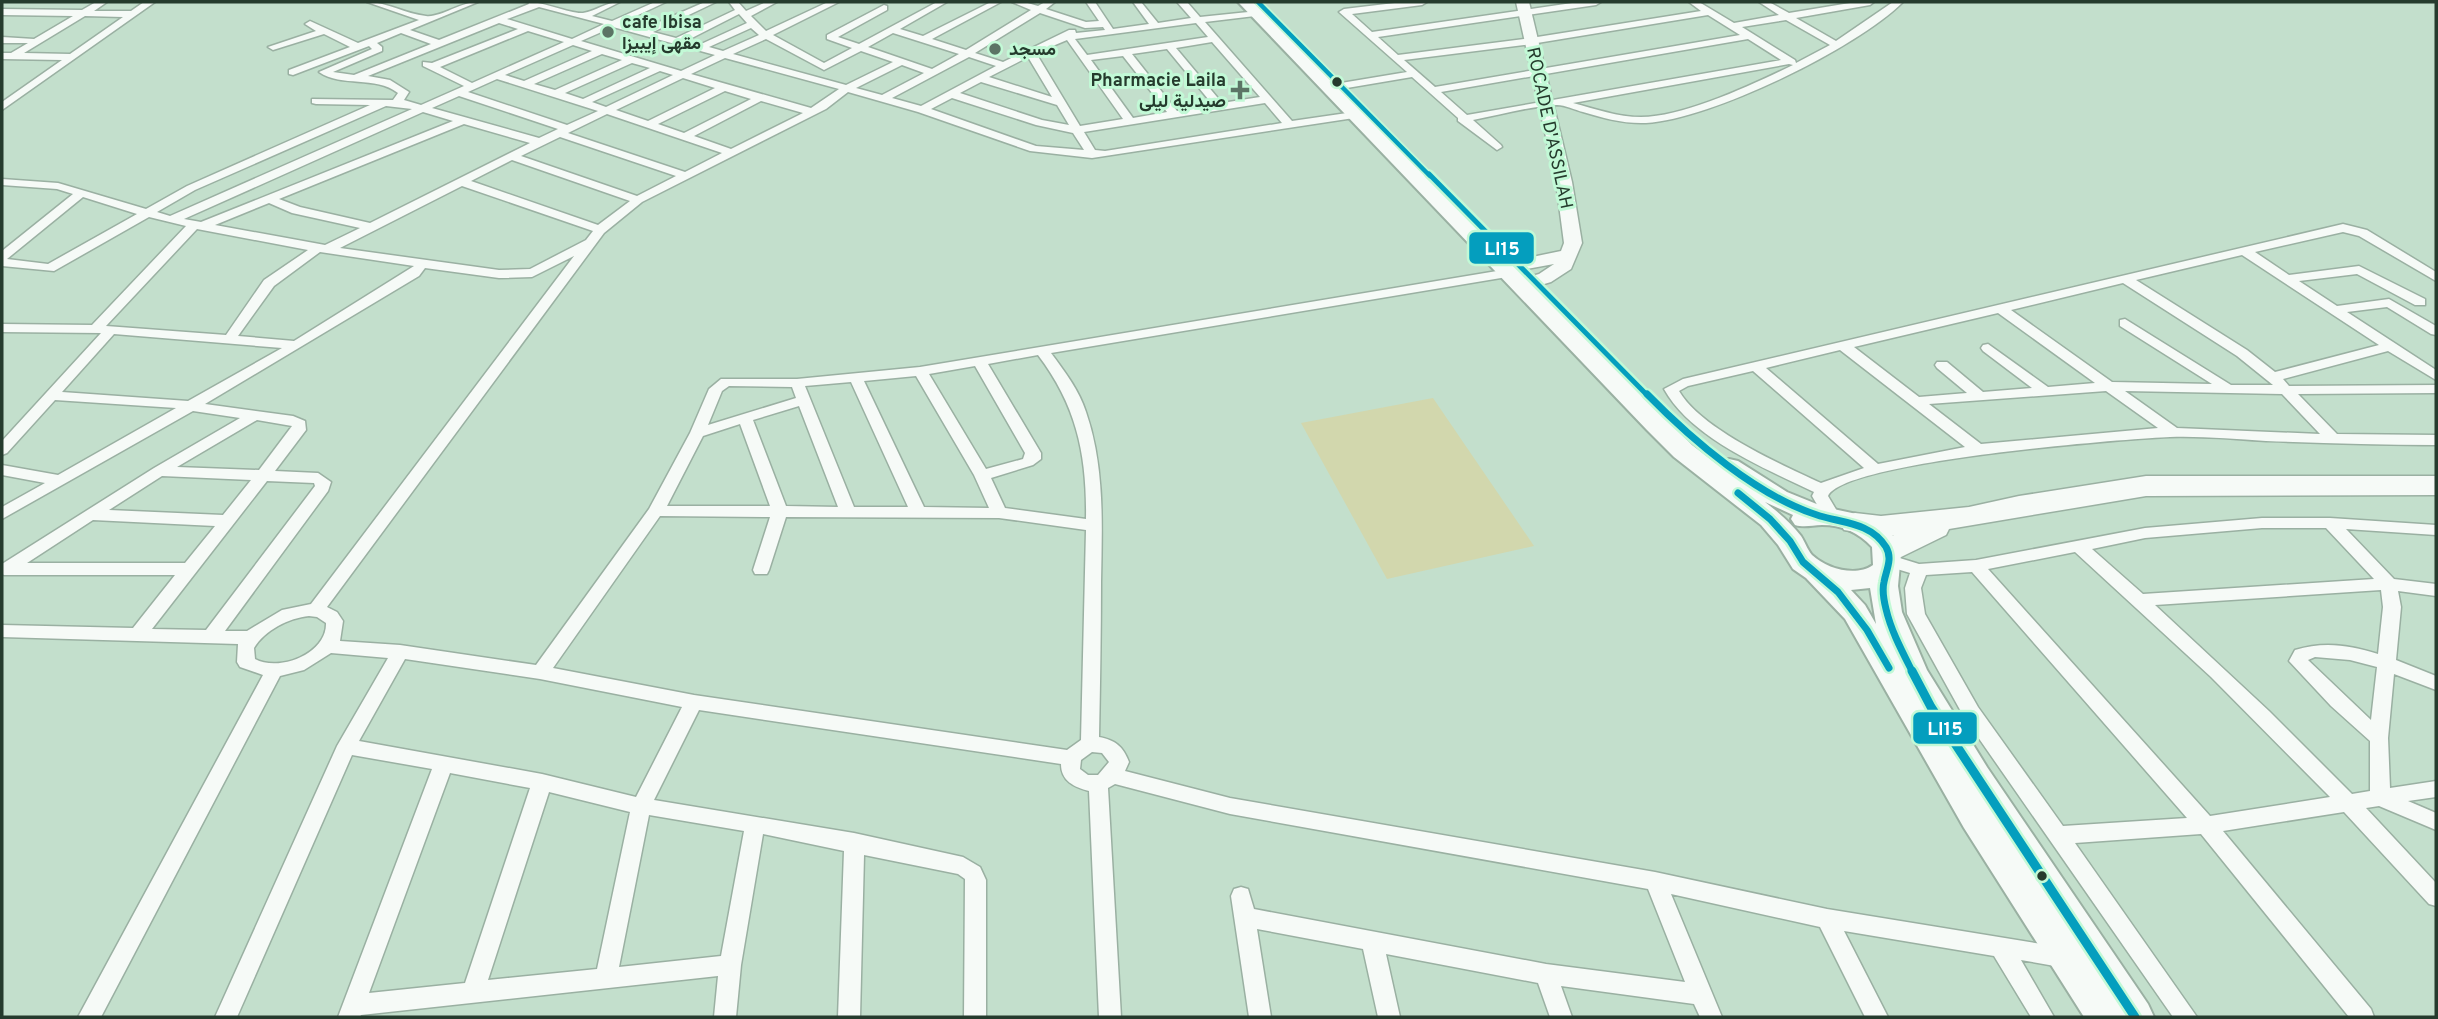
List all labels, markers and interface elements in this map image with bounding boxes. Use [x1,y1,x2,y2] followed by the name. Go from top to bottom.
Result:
[622,12,702,56] place label: cafe Ibisa مقهى إيبيزا
[600,24,616,40] marker: cafe Ibisa مقهى إيبيزا
[1009,39,1056,62] place label: مسجد
[987,41,1003,57] marker: مسجد
[1520,45,1577,211] street label: ROCADE D'ASSILAH
[1091,70,1226,114] place label: Pharmacie Laila صيدلية ليلى
[1330,75,1344,89] unlabelled marker
[1232,82,1248,98] marker: Pharmacie Laila صيدلية ليلى
[1468,231,1535,265] line badge: LI15
[1484,238,1520,262] text: LI15
[1912,711,1978,745] line badge: LI15
[1927,718,1963,742] text: LI15
[2035,869,2049,883] unlabelled marker

